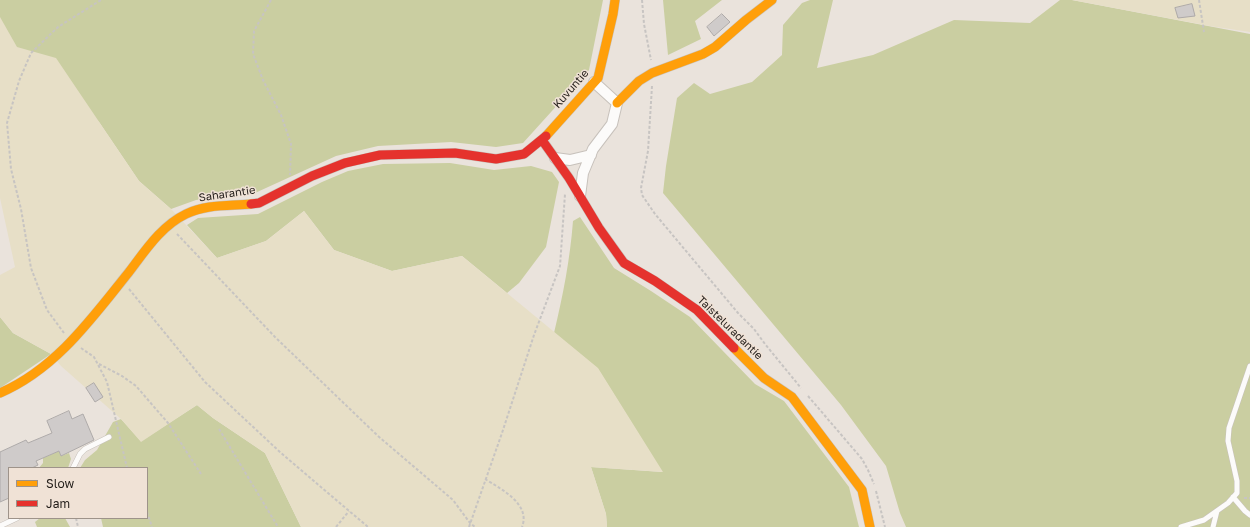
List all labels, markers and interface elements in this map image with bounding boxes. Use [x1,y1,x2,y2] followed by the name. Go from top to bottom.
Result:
[551,67,591,111] street label: Kuvuntie
[198,183,256,205] street label: Saharantie
[695,294,765,362] street label: Taisteluradantie
[8,467,148,519] legend
[46,476,74,491] text: Slow
[46,496,70,511] text: Jam

